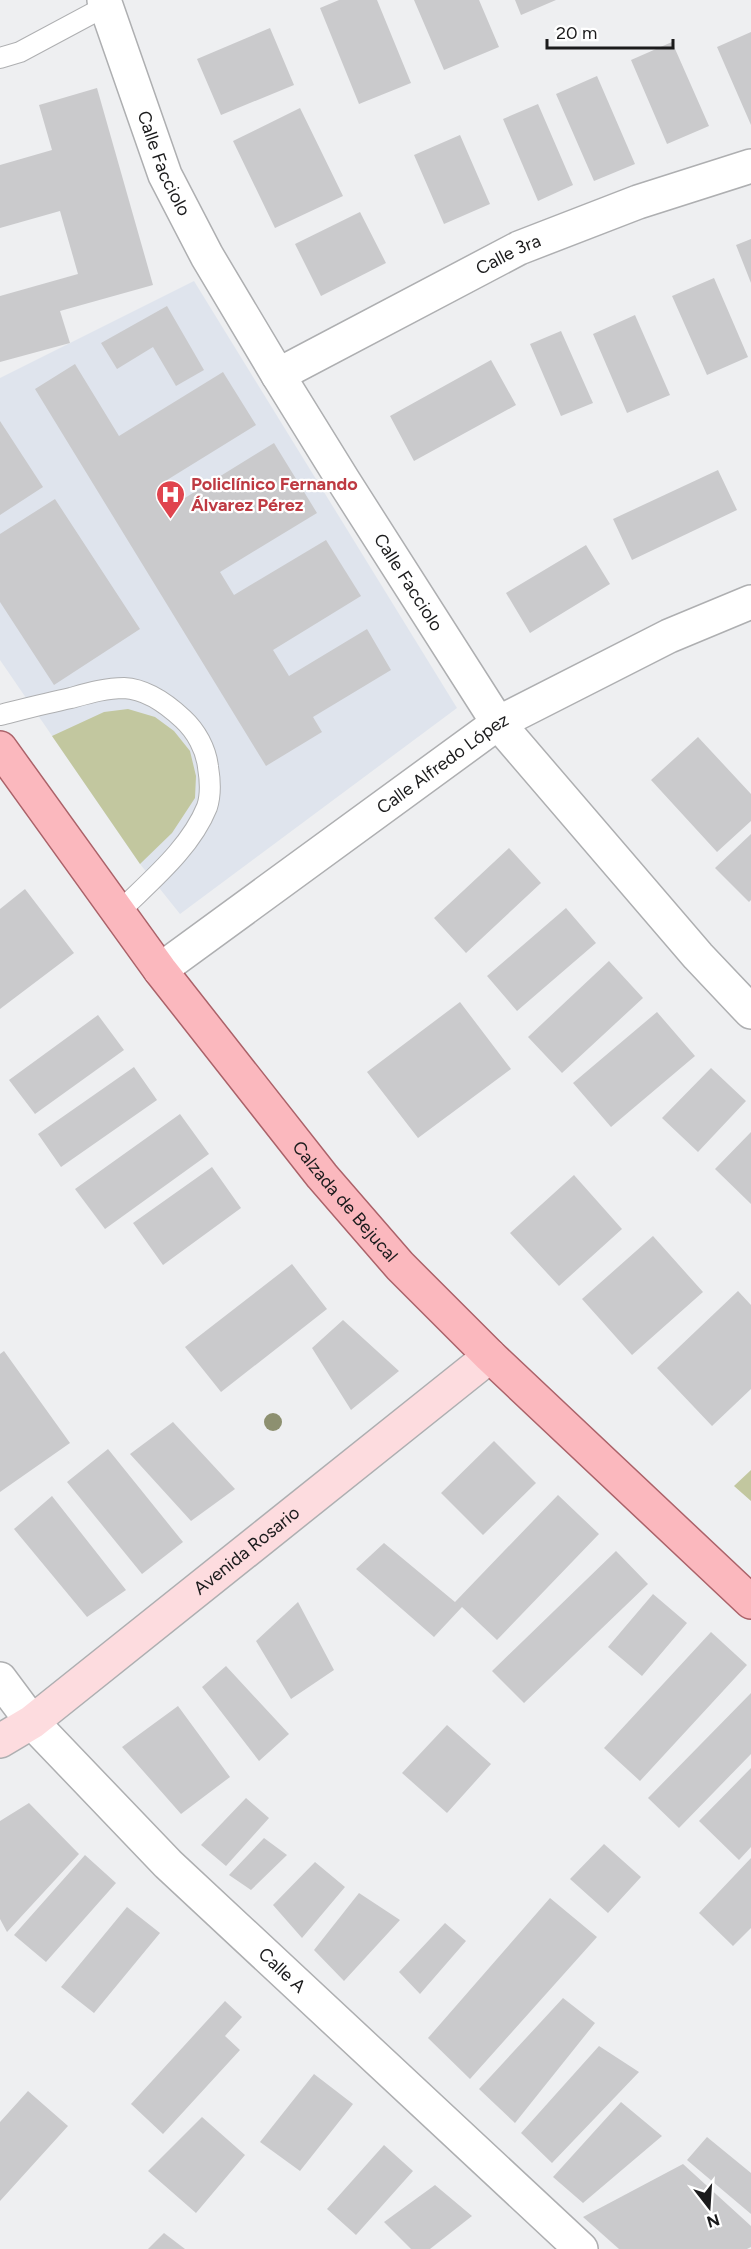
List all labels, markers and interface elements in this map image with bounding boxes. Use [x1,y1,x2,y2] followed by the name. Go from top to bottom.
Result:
[547,12,673,50] scale bar
[556,22,597,44] text: 20 m
[132,108,195,220] street label: Calle Facciolo
[472,230,544,280] street label: Calle 3ra
[191,473,358,516] place label: Policlínico Fernando Álvarez Pérez
[154,478,186,520] hospital icon: Policlínico Fernando Álvarez Pérez
[369,529,448,635] street label: Calle Facciolo
[372,708,512,819] street label: Calle Alfredo López
[288,1136,402,1266] street label: Calzada de Bejucal
[189,1501,304,1599] street label: Avenida Rosario
[254,1943,310,1998] street label: Calle A
[679,2177,739,2237] north arrow
[705,2210,722,2232] text: N

